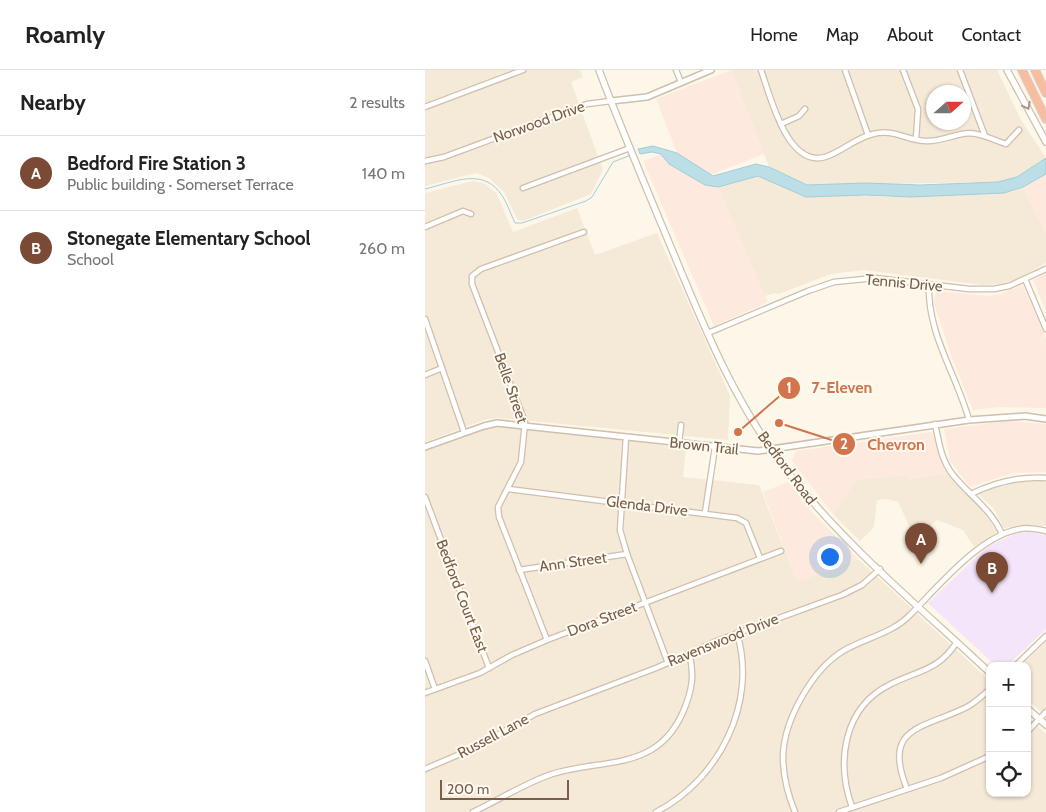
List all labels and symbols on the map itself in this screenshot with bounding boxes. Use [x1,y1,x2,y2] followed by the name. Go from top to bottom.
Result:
[926,85,971,130] north arrow
[491,97,587,147] street label: Norwood Drive
[1021,100,1031,109] one-way arrow
[865,271,944,295] street label: Tennis Drive
[491,350,531,426] street label: Belle Street
[777,372,883,403] callout: 7-Eleven
[812,378,872,397] text: 7-Eleven
[786,379,792,397] text: 1
[754,428,820,508] street label: Bedford Road
[832,428,934,459] callout: Chevron
[669,433,740,459] street label: Brown Trail
[840,435,848,453] text: 2
[867,435,925,454] text: Chevron
[605,492,689,520] street label: Glenda Drive
[905,523,937,564] pin: A
[432,537,492,655] street label: Bedford Court East
[817,544,843,570] your location
[538,548,608,576] street label: Ann Street
[976,552,1008,593] pin: B
[565,598,639,640] street label: Dora Street
[665,609,781,670] street label: Ravenswood Drive
[454,710,532,762] street label: Russell Lane
[440,777,569,800] scale bar

